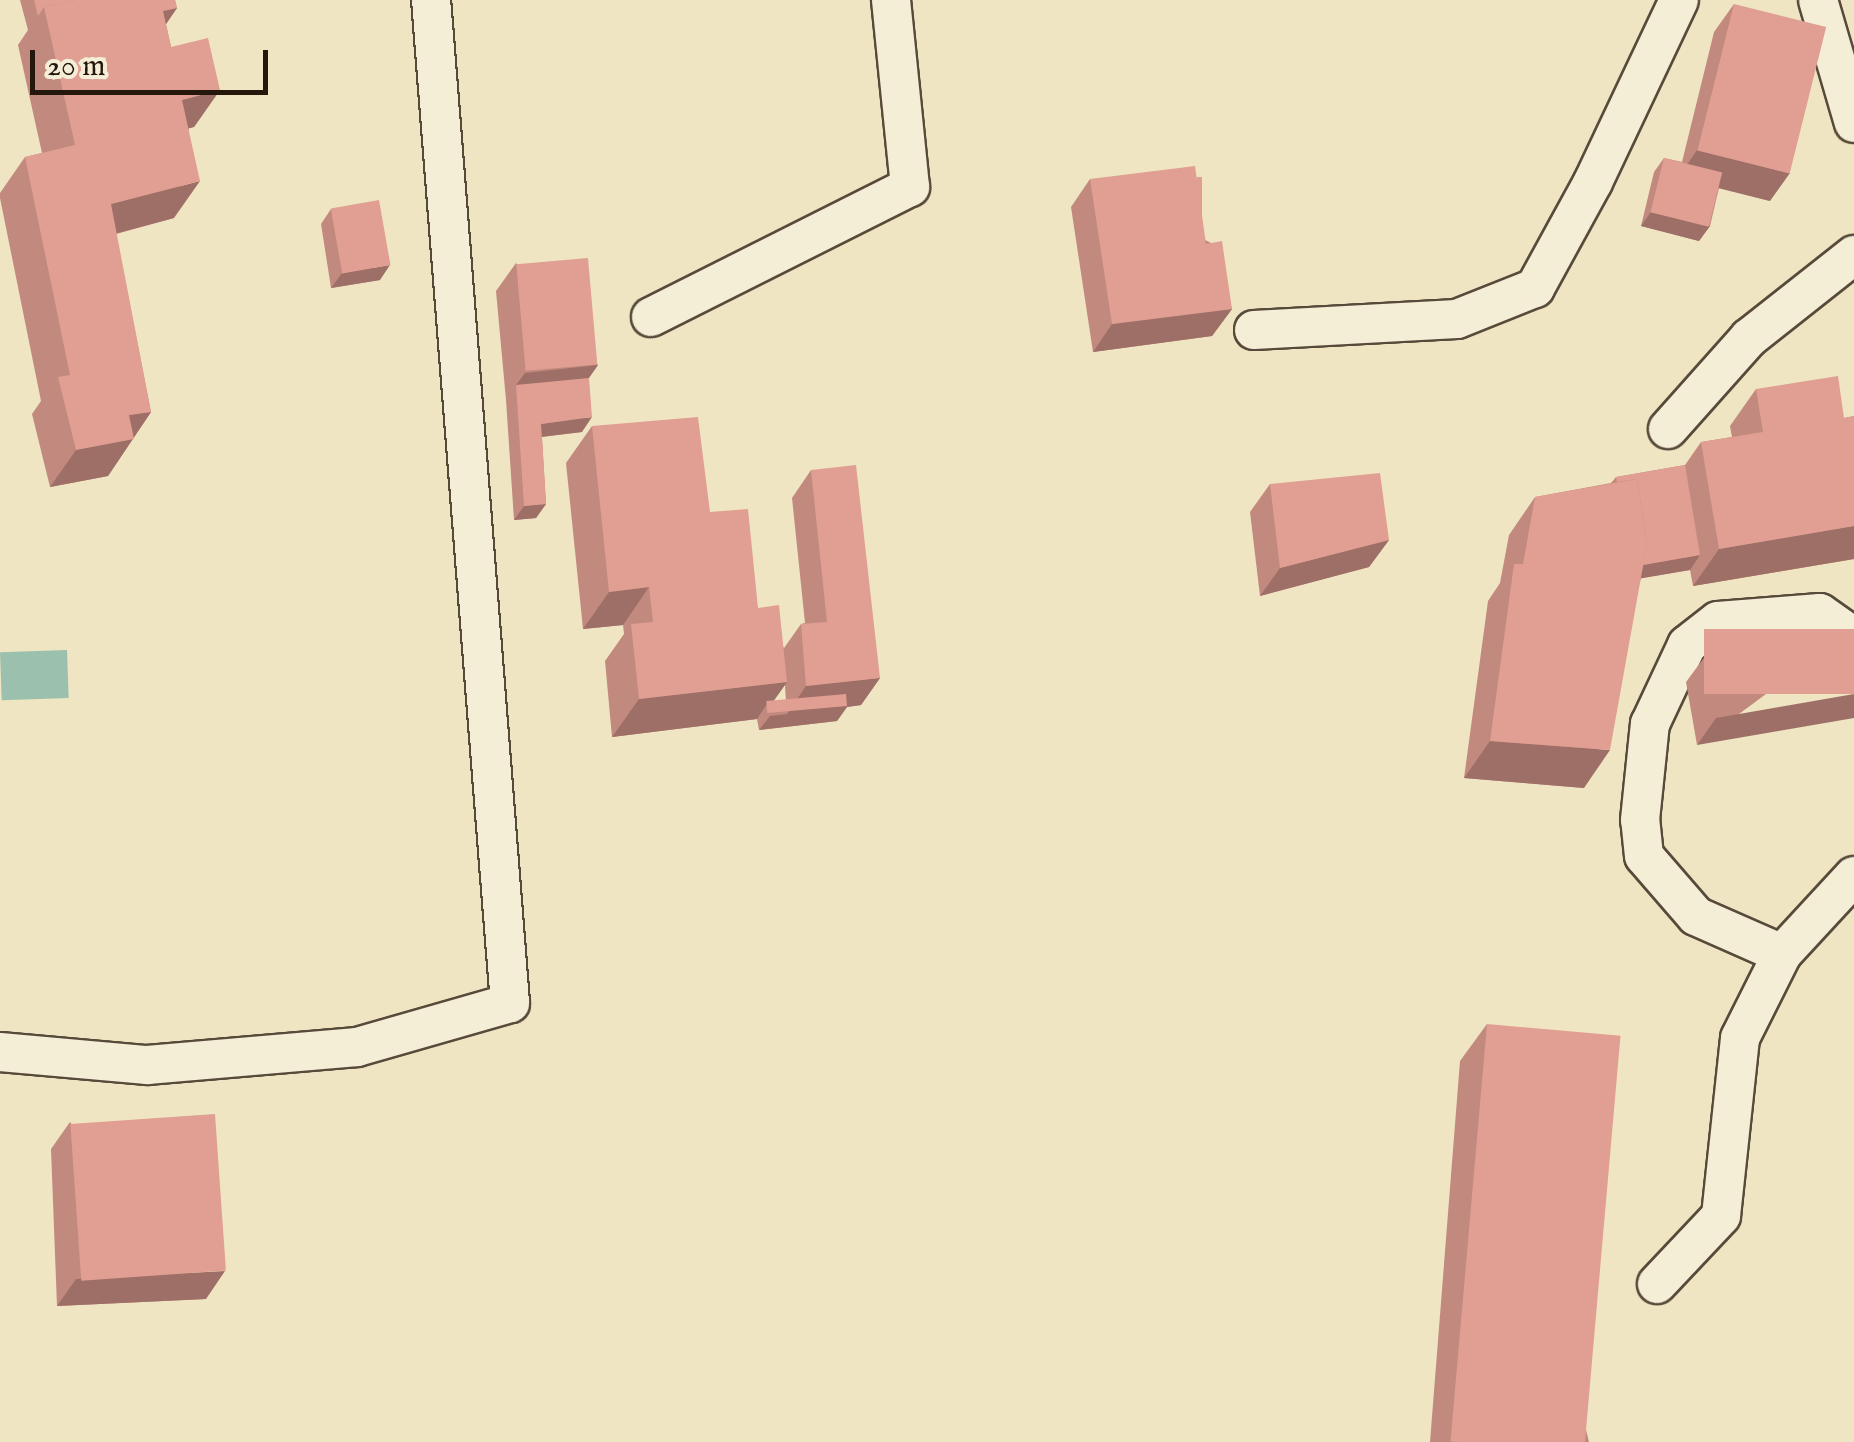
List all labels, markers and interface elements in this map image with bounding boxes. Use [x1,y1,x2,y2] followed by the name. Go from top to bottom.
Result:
[35,30,272,92] scale bar
[47,48,106,86] text: 20 m

